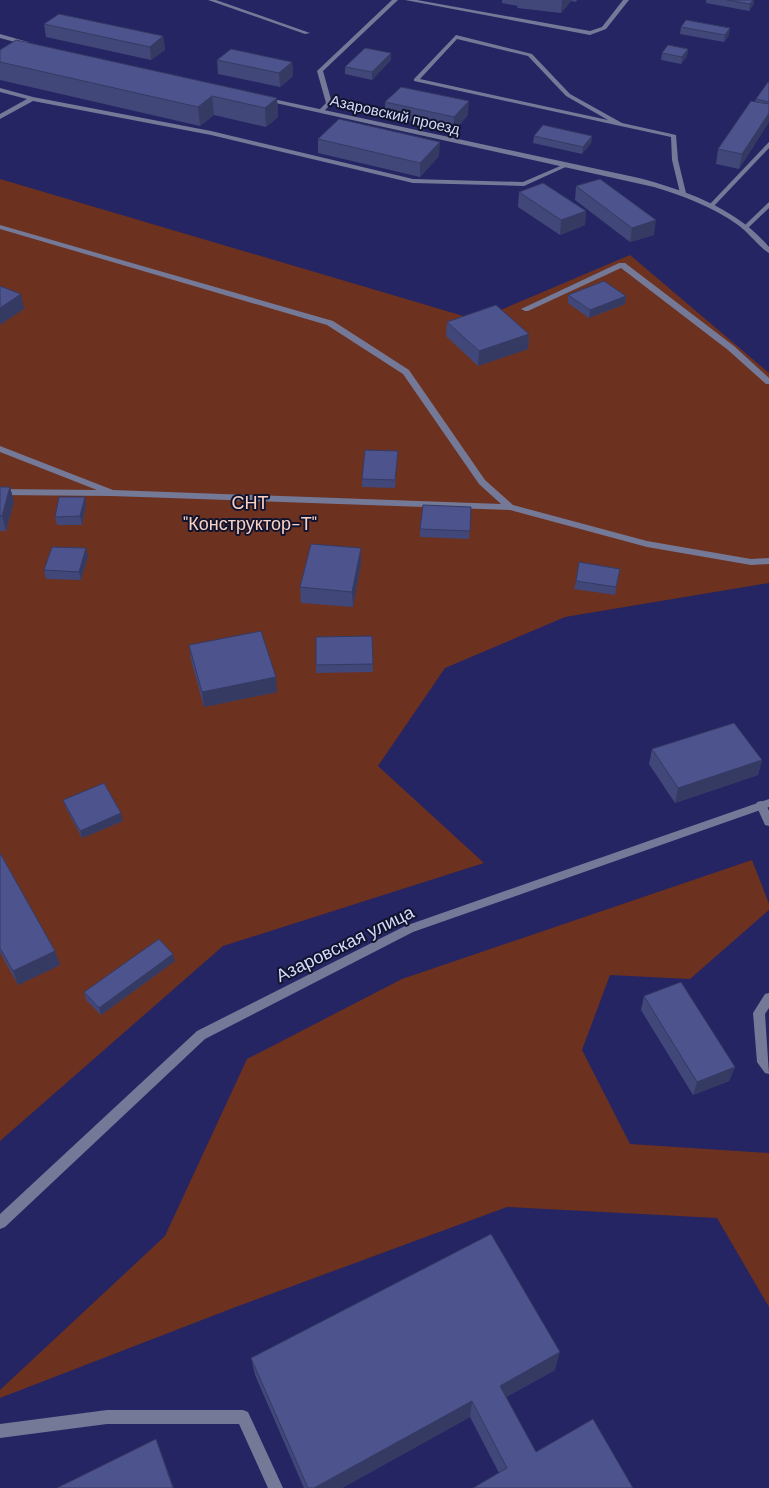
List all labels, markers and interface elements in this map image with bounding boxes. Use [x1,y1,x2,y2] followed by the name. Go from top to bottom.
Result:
[328,90,462,140] street label: Азаровский проезд
[183,491,317,536] park label: СНТ "Конструктор-Т"
[272,900,419,988] street label: Азаровская улица

